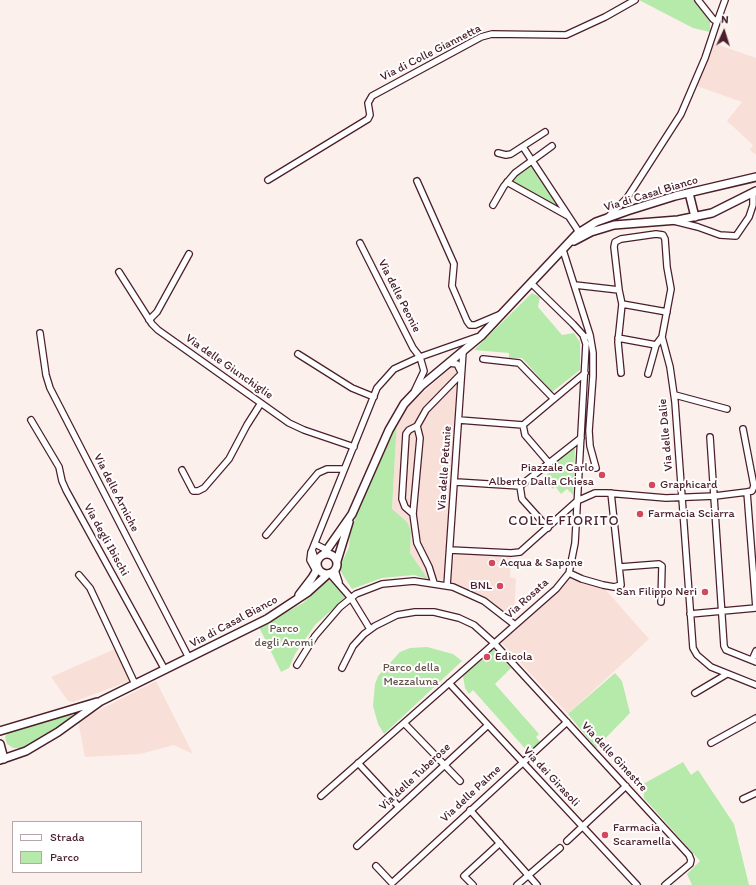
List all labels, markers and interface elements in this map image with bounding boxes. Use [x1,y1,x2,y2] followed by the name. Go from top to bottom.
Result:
[704,12,744,52] north arrow
[721,13,729,26] text: N
[378,21,484,85] street label: Via di Colle Giannetta
[602,173,700,215] street label: Via di Casal Bianco
[374,257,424,335] street label: Via delle Peonie
[182,331,276,403] street label: Via delle Giunchiglie
[656,398,676,472] street label: Via delle Dalie
[435,425,455,511] street label: Via delle Petunie
[90,451,142,535] street label: Via delle Arniche
[489,461,594,489] place label: Piazzale Carlo Alberto Dalla Chiesa
[597,470,607,480] marker: Piazzale Carlo Alberto Dalla Chiesa
[660,478,718,492] place label: Graphicard
[647,480,657,490] marker: Graphicard
[80,501,132,579] street label: Via degli Ibischi
[648,507,735,521] place label: Farmacia Sciarra
[635,509,645,519] marker: Farmacia Sciarra
[508,513,620,529] district label: COLLE FIORITO
[500,556,583,570] place label: Acqua & Sapone
[487,558,497,568] marker: Acqua & Sapone
[502,576,552,622] street label: Via Rosata
[470,579,492,593] place label: BNL
[495,581,505,591] marker: BNL
[616,585,697,599] place label: San Filippo Neri
[700,587,710,597] marker: San Filippo Neri
[188,593,280,651] street label: Via di Casal Bianco
[255,622,313,650] park label: Parco degli Aromi
[495,650,532,664] place label: Edicola
[482,652,492,662] marker: Edicola
[383,661,439,689] park label: Parco della Mezzaluna
[578,719,650,795] street label: Via delle Ginestre
[376,740,454,814] street label: Via delle Tuberose
[520,744,582,810] street label: Via dei Girasoli
[438,762,504,826] street label: Via delle Palme
[12,821,142,873] legend
[613,821,671,849] place label: Farmacia Scaramella
[50,830,84,844] text: Strada
[600,830,610,840] marker: Farmacia Scaramella
[50,850,79,864] text: Parco

